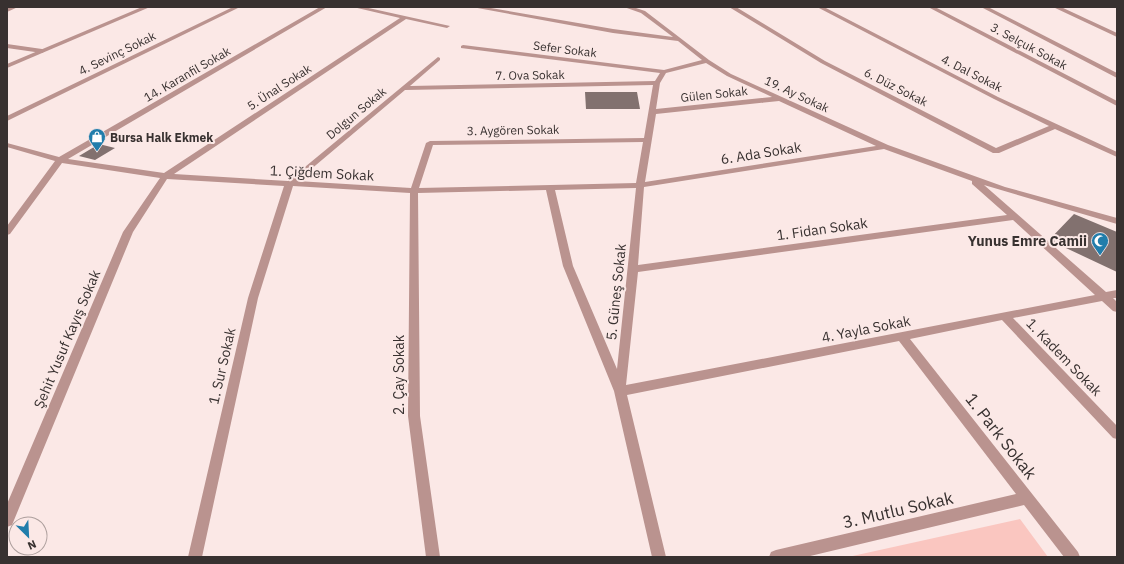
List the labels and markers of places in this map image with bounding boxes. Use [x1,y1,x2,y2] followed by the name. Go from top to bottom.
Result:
[87,127,107,152] shop icon: Bursa Halk Ekmek
[110,130,213,145] place label: Bursa Halk Ekmek
[1090,231,1110,256] mosque icon: Yunus Emre Camii
[968,232,1087,250] place label: Yunus Emre Camii

